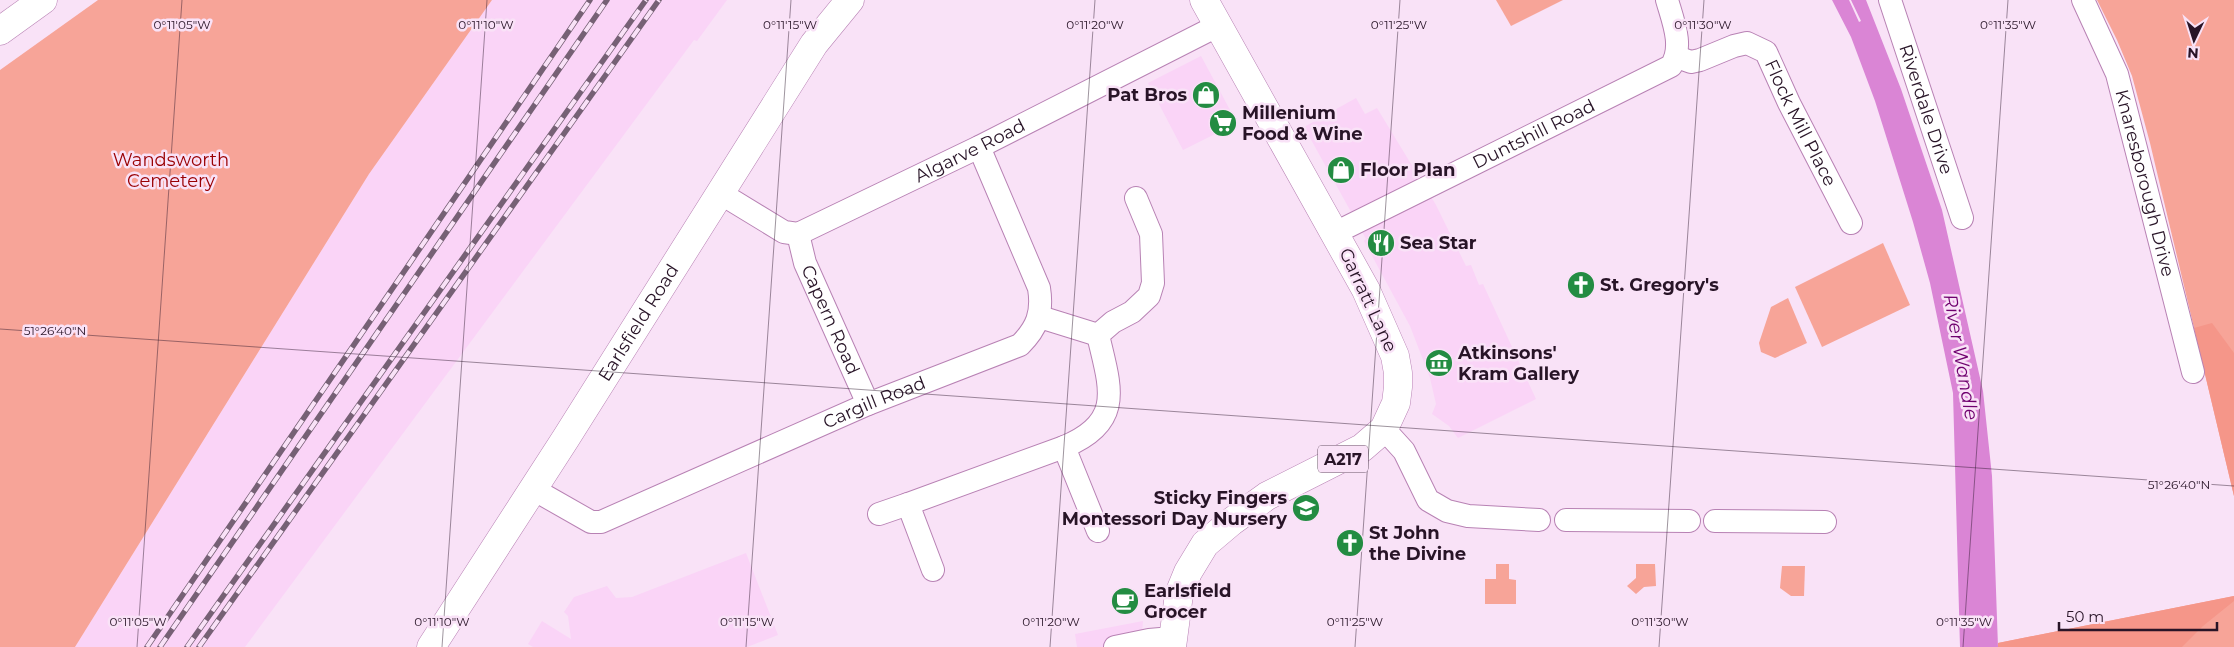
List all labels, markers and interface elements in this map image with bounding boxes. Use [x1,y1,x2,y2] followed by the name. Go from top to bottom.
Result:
[2169,15,2219,65] north arrow
[153,17,211,32] text: 0°11'05"W
[458,17,514,32] text: 0°11'10"W
[763,17,817,32] text: 0°11'15"W
[1066,17,1124,32] text: 0°11'20"W
[1371,17,1427,32] text: 0°11'25"W
[1674,17,1732,32] text: 0°11'30"W
[1980,17,2036,32] text: 0°11'35"W
[1894,41,1958,177] street label: Riverdale Drive
[2187,44,2199,62] text: N
[1760,56,1841,190] street label: Flock Mill Place
[1191,80,1221,110] shop icon: Pat Bros
[1107,84,1187,106] place label: Pat Bros
[2110,87,2179,279] street label: Knaresborough Drive
[1469,95,1599,174] street label: Duntshill Road
[1242,102,1363,145] place label: Millenium Food & Wine
[1208,108,1238,138] supermarket icon: Millenium Food & Wine
[911,114,1029,187] street label: Algarve Road
[113,149,229,192] park label: Wandsworth Cemetery
[1326,155,1356,185] shop icon: Floor Plan
[1360,159,1456,181] place label: Floor Plan
[1366,228,1396,258] restaurant icon: Sea Star
[1400,232,1477,254] place label: Sea Star
[1334,245,1402,356] street label: Garratt Lane
[594,260,684,385] street label: Earlsfield Road
[796,262,864,378] street label: Capern Road
[1566,270,1596,300] church icon: St. Gregory's
[1600,274,1719,296] place label: St. Gregory's
[1939,292,1983,422] water label: River Wandle
[24,323,86,338] text: 51°26'40"N
[1457,342,1579,385] place label: Atkinsons' Kram Gallery
[1424,348,1454,378] museum icon: Atkinsons' Kram Gallery
[820,372,929,434] street label: Cargill Road
[1318,446,1368,472] road number: A217
[2148,477,2210,492] text: 51°26'40"N
[1062,487,1287,530] place label: Sticky Fingers Montessori Day Nursery
[1291,493,1321,523] school or university icon: Sticky Fingers Montessori Day Nursery
[1369,522,1466,565] place label: St John the Divine
[1335,528,1365,558] church icon: St John the Divine
[1144,580,1231,623] place label: Earlsfield Grocer
[1110,586,1140,616] cafe icon: Earlsfield Grocer
[2059,600,2216,632] scale bar
[2066,607,2104,626] text: 50 m
[109,614,167,629] text: 0°11'05"W
[414,614,470,629] text: 0°11'10"W
[720,614,774,629] text: 0°11'15"W
[1022,614,1080,629] text: 0°11'20"W
[1327,614,1383,629] text: 0°11'25"W
[1631,614,1689,629] text: 0°11'30"W
[1936,614,1992,629] text: 0°11'35"W

